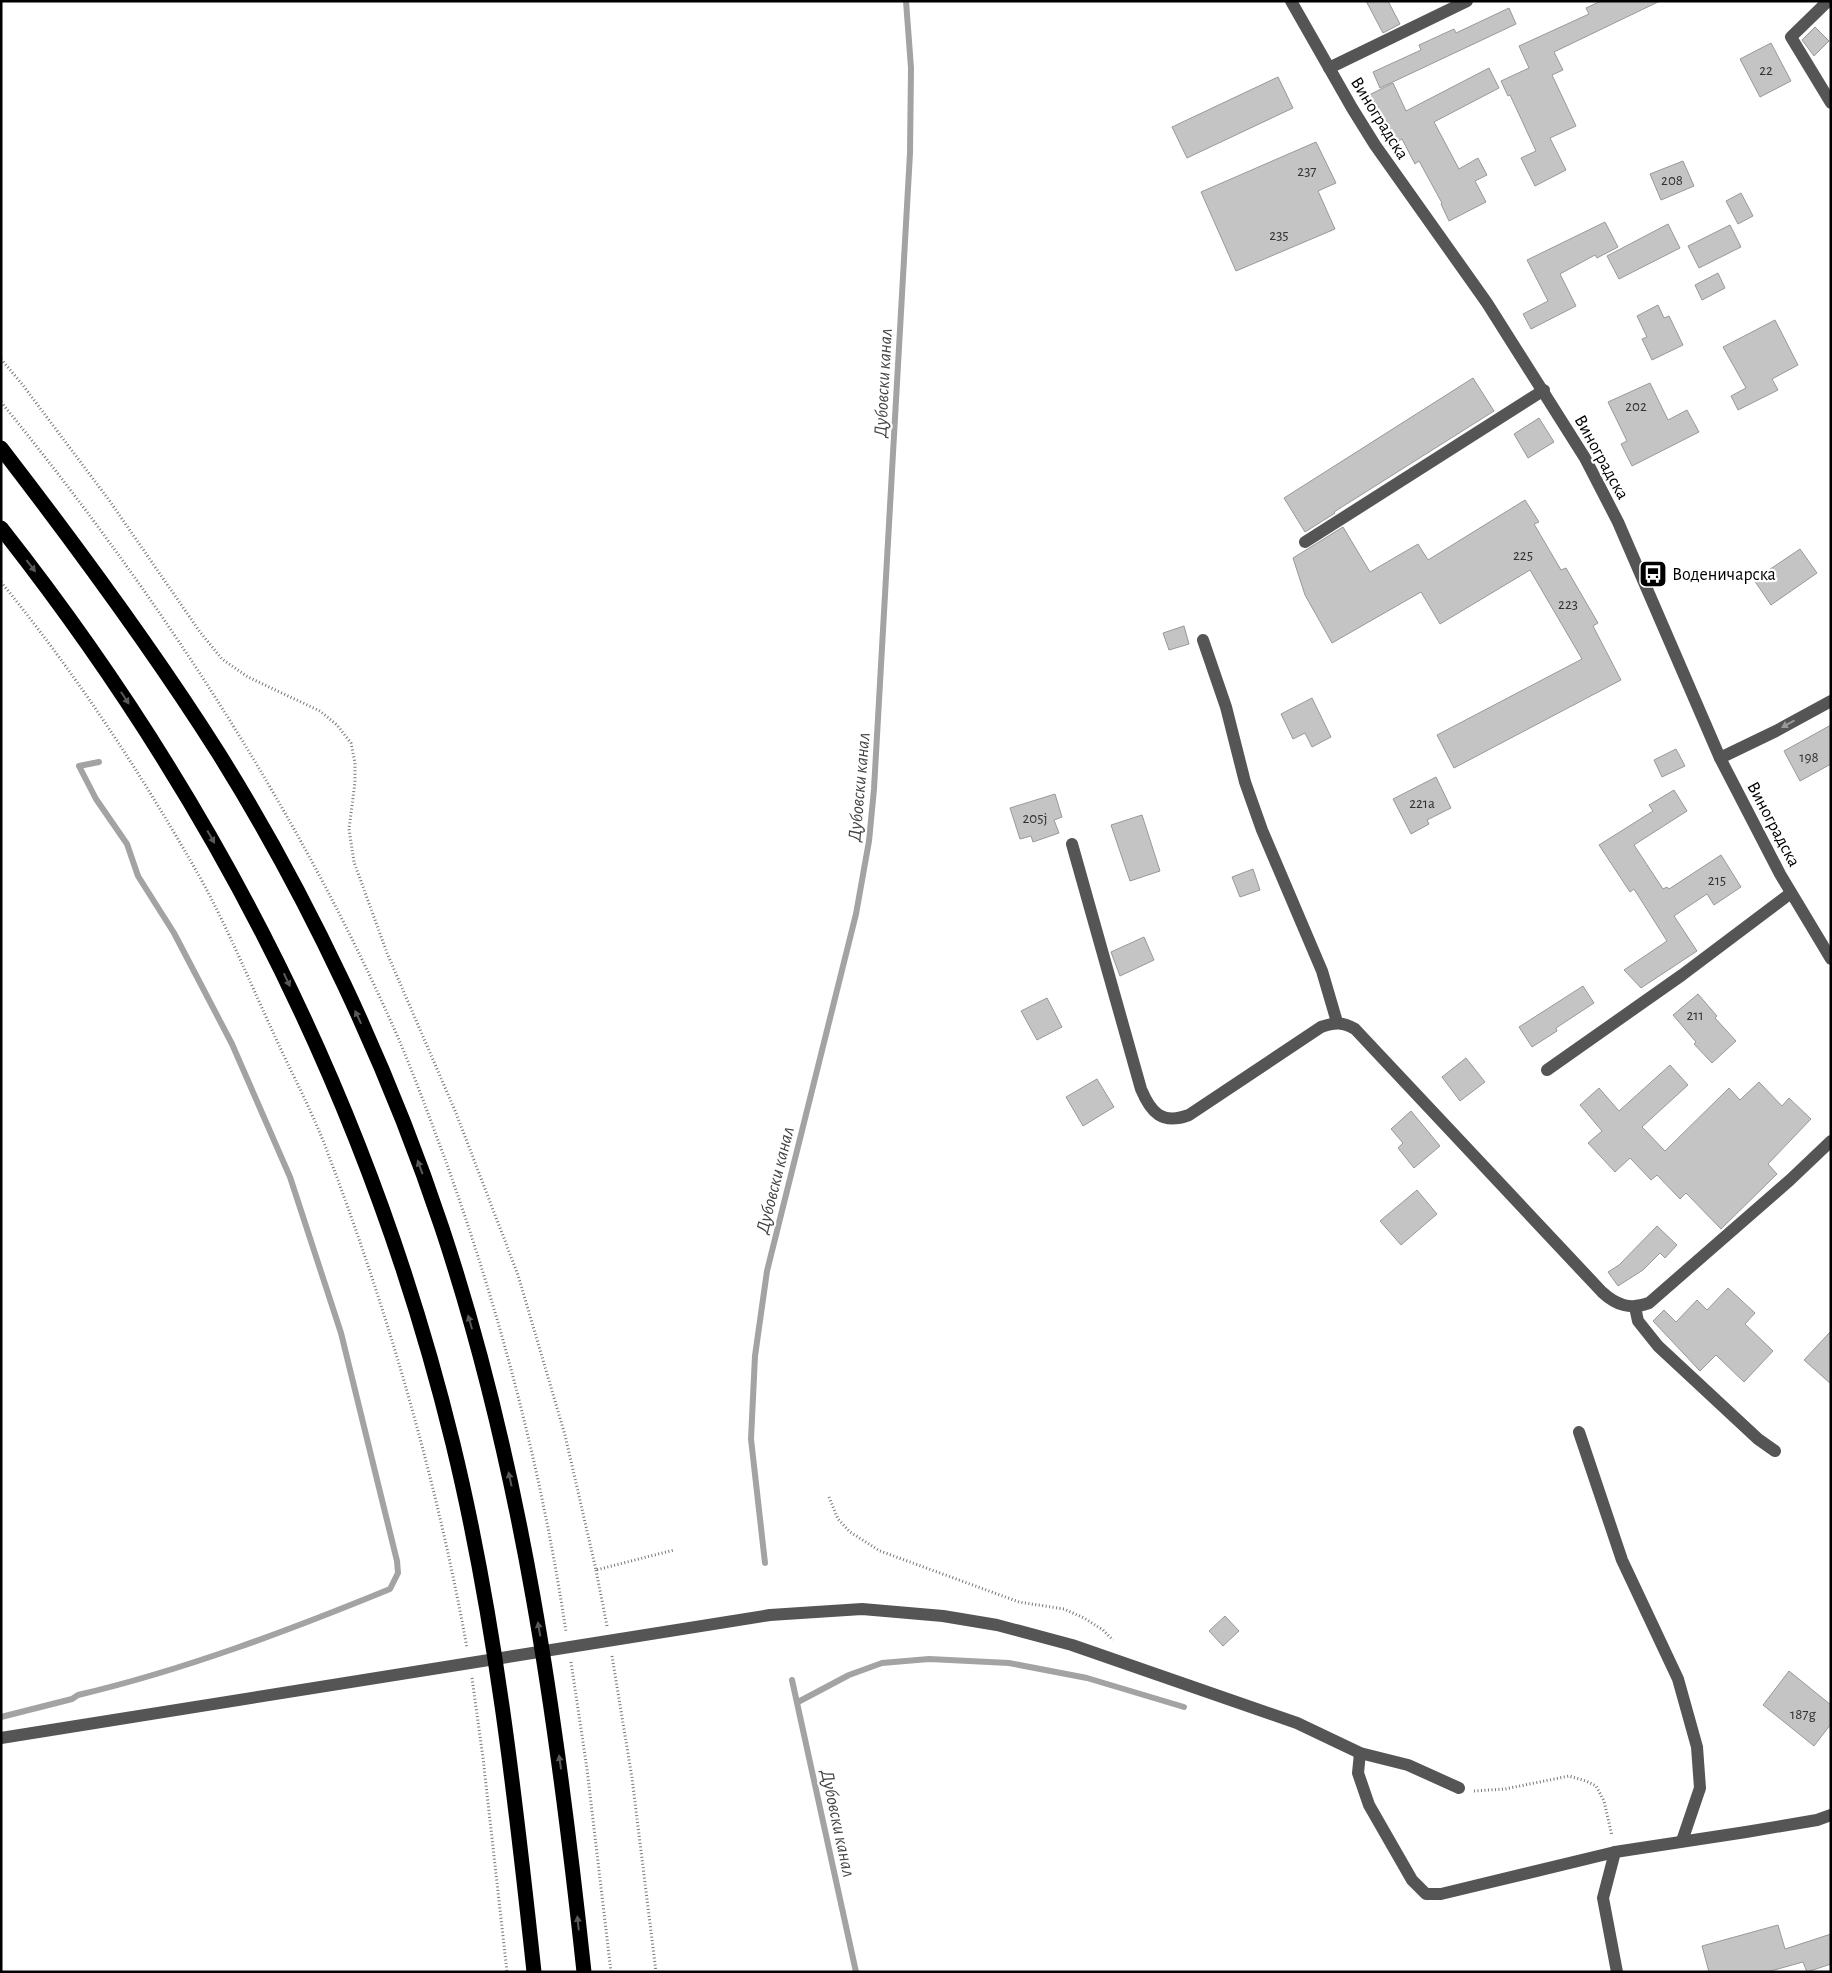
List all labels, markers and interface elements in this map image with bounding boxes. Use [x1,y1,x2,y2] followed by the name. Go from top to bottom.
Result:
[1759,63,1773,78] house number: 22
[1347,74,1412,163] street label: Виноградска
[1297,164,1317,179] house number: 237
[1661,173,1683,188] house number: 208
[1269,228,1289,243] house number: 235
[871,328,896,439] water label: Дубовски канал
[1625,399,1647,414] house number: 202
[1571,412,1632,503] street label: Виноградска
[1513,548,1533,563] house number: 225
[26,559,37,572] one-way arrow
[1638,559,1668,589] bus stop icon: Воденичарска
[1672,566,1776,584] place label: Воденичарска
[1558,597,1578,612] house number: 223
[121,692,130,705] one-way arrow
[1782,720,1795,729] one-way arrow
[845,732,874,843] water label: Дубовски канал
[1799,750,1819,765] house number: 198
[1743,779,1803,870] street label: Виноградска
[1409,796,1435,811] house number: 221a
[1023,811,1048,826] house number: 205j
[206,830,215,843] one-way arrow
[1708,873,1726,888] house number: 215
[283,973,291,987] one-way arrow
[1686,1008,1704,1023] house number: 211
[354,1010,362,1024] one-way arrow
[753,1125,798,1237] water label: Дубовски канал
[416,1159,424,1174] one-way arrow
[465,1314,473,1329] one-way arrow
[506,1472,514,1487] one-way arrow
[535,1621,543,1636] one-way arrow
[1790,1707,1817,1722] house number: 187g
[555,1754,563,1770] one-way arrow
[817,1767,858,1879] water label: Дубовски канал
[574,1915,582,1931] one-way arrow

